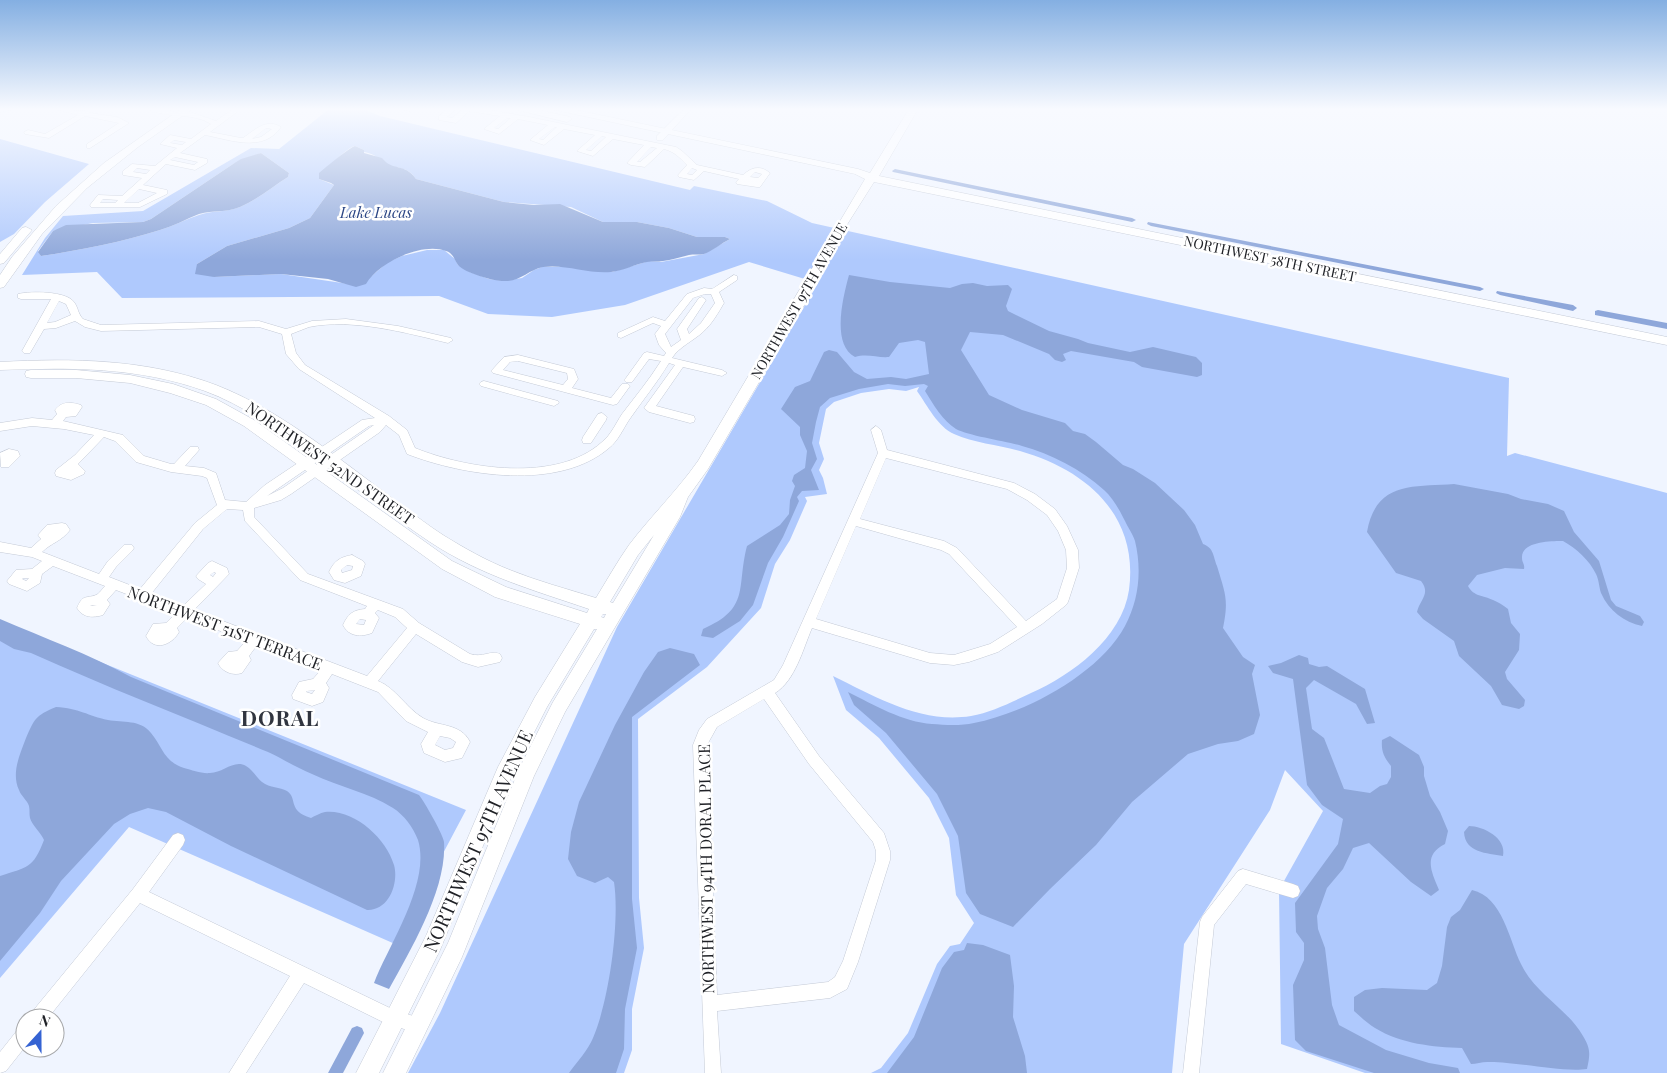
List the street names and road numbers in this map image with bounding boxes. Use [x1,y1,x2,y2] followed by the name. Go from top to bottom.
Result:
[746,219,851,382] street label: NORTHWEST 97TH AVENUE
[1182,231,1358,286] street label: NORTHWEST 58TH STREET
[242,396,419,529] street label: NORTHWEST 52ND STREET
[125,581,326,674] street label: NORTHWEST 51ST TERRACE
[416,725,538,956] street label: NORTHWEST 97TH AVENUE
[693,744,718,994] street label: NORTHWEST 94TH DORAL PLACE

